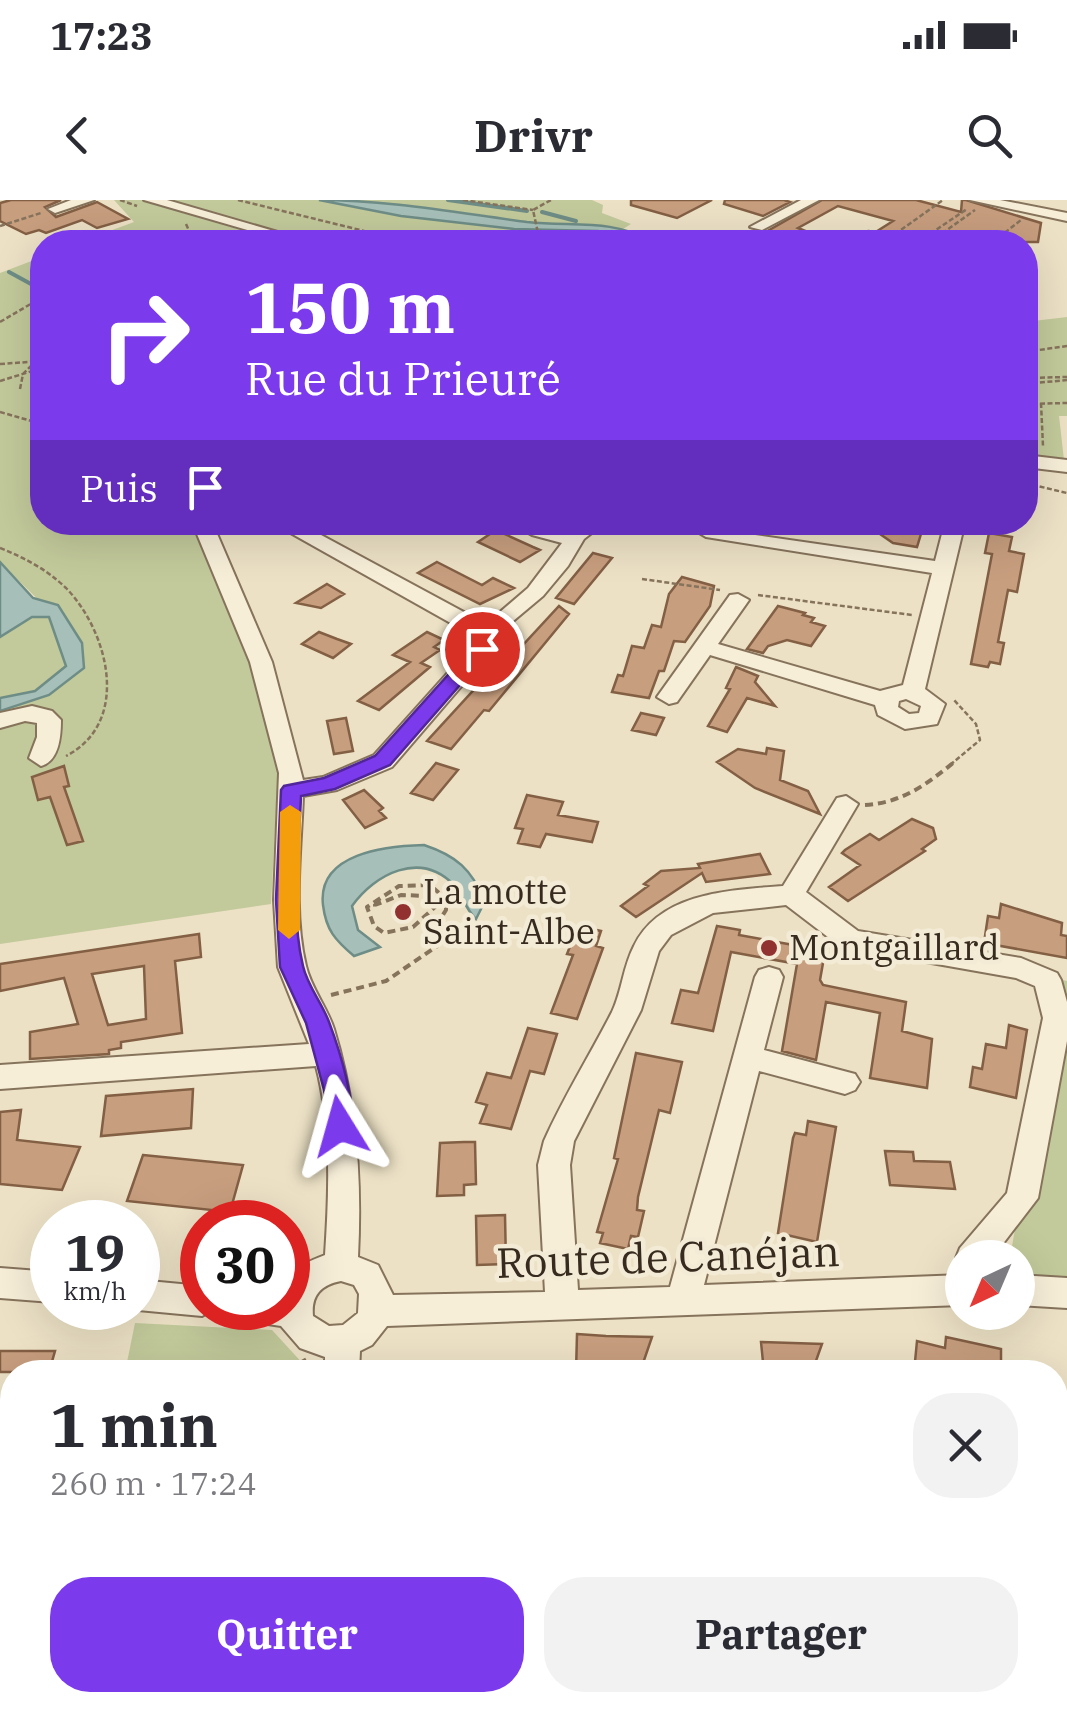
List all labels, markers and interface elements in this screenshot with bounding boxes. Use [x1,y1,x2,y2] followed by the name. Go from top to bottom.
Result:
[50,11,153,60] text: 17:23
[474,106,593,164] text: Drivr
[50,108,105,163] icon: back
[962,108,1017,163] icon: search
[245,261,455,352] text: 150 m
[80,270,210,400] icon: right
[245,349,561,407] text: Rue du Prieuré
[178,460,233,515] icon: arrive
[80,463,158,512] text: Puis
[440,607,525,692] pin
[455,622,510,677] icon: arrive
[423,868,595,954] place label: La motte Saint-Albe
[392,901,414,923] marker: La motte Saint-Albe
[789,924,1000,970] place label: Montgaillard
[758,937,780,959] marker: Montgaillard
[288,1074,392,1178] position arrow
[180,1200,310,1330] speed limit sign: 30
[65,1220,125,1285] text: 19
[495,1223,841,1290] street label: Route de Canéjan
[945,1240,1035,1330] north arrow
[945,1240,1035,1330] map controls
[63,1274,127,1307] text: km/h
[50,1385,218,1464] text: 1 min
[913,1393,1018,1498] button: close
[50,1462,257,1504] text: 260 m · 17:24
[50,1577,524,1692] button: Quitter
[544,1577,1018,1692] button: Partager

